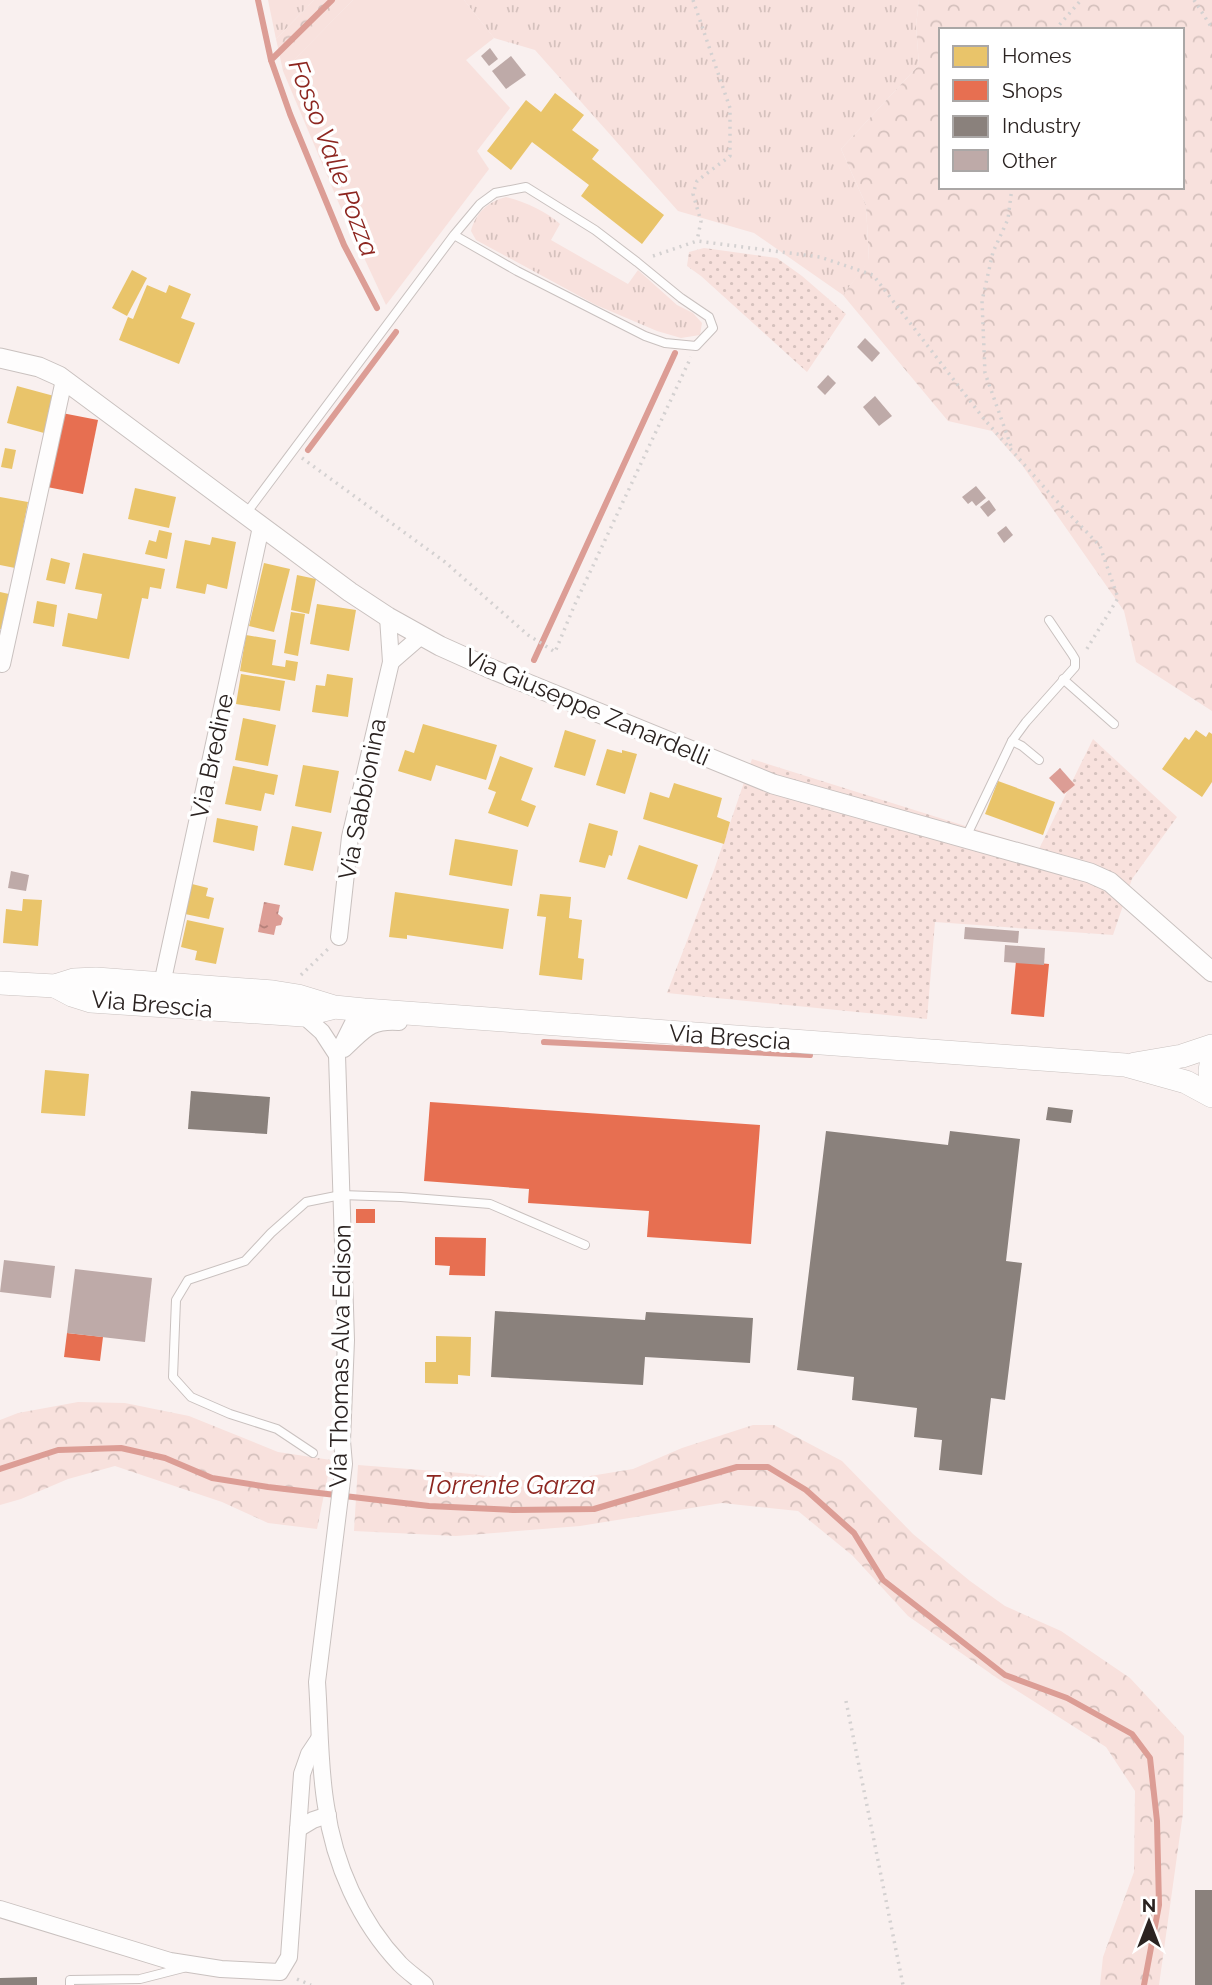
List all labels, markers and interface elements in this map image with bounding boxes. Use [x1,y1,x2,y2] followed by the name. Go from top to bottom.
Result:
[939,28,1184,189] legend
[1002,43,1072,68] text: Homes
[283,55,385,261] water label: Fosso Valle Pozza
[1002,78,1063,103] text: Shops
[1002,113,1081,138] text: Industry
[1002,148,1057,173] text: Other
[460,642,714,772] street label: Via Giuseppe Zanardelli
[185,691,239,821] street label: Via Bredine
[332,716,392,882] street label: Via Sabbionina
[90,984,214,1024] street label: Via Brescia
[668,1018,792,1056] street label: Via Brescia
[323,1224,357,1488] street label: Via Thomas Alva Edison
[424,1470,596,1500] water label: Torrente Garza
[1114,1887,1184,1957] north arrow
[1142,1894,1156,1916] text: N

